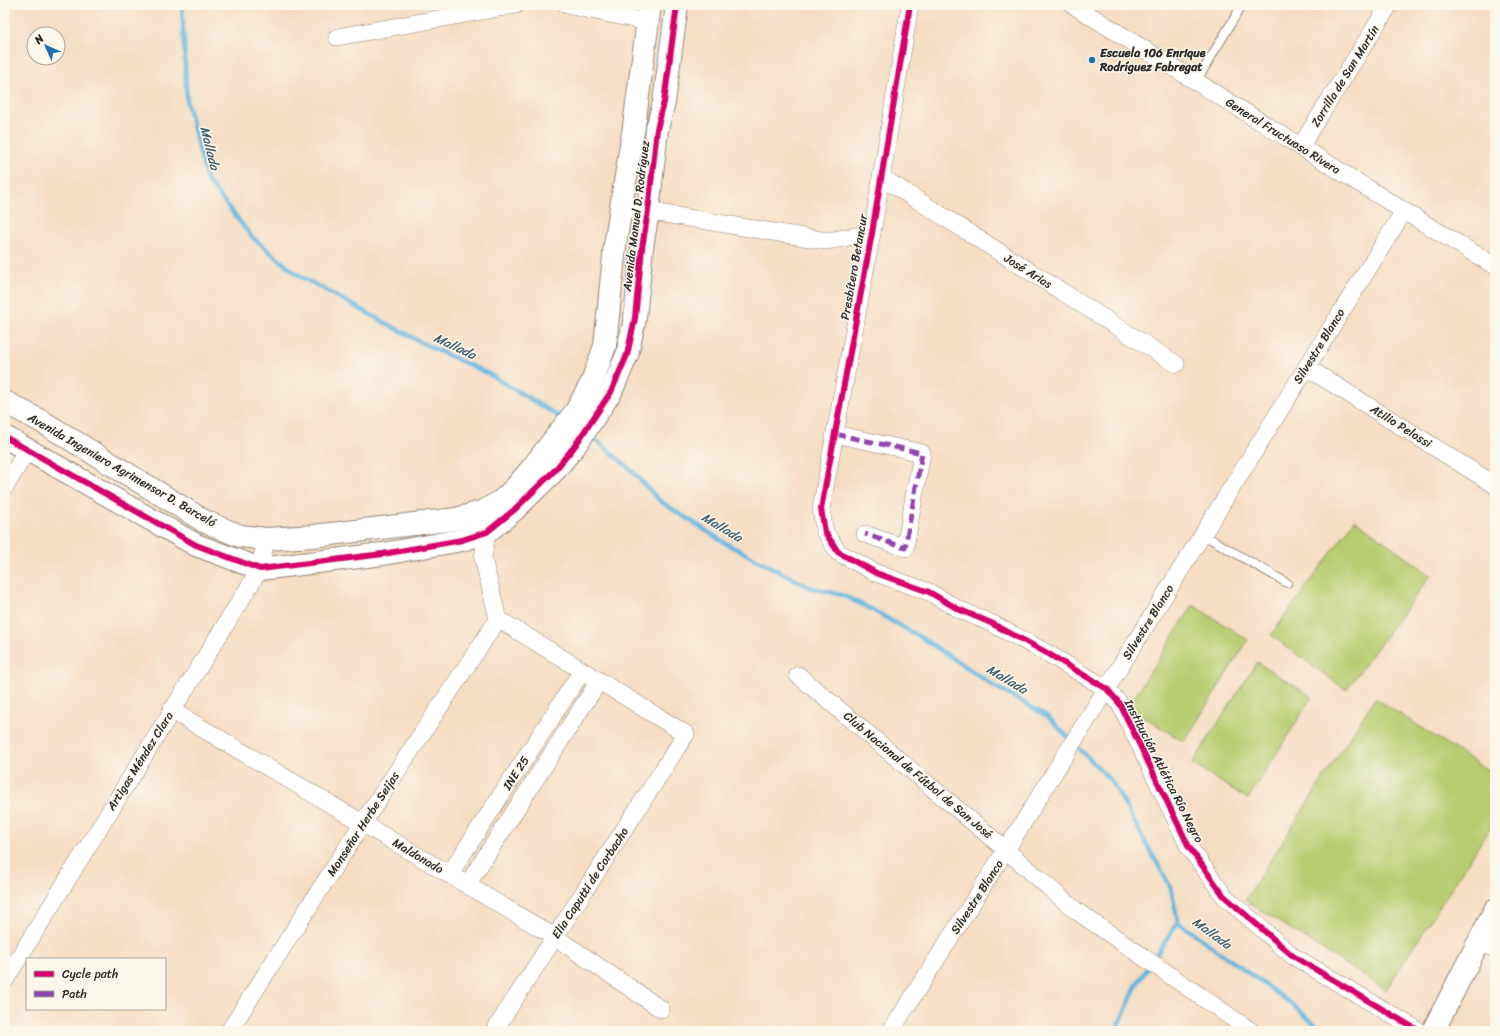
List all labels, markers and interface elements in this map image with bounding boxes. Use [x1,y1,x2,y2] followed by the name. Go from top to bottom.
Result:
[1305,20,1386,131] street label: Zorrilla de San Martín
[26,26,66,66] north arrow
[29,30,49,49] text: N
[1099,42,1206,78] place label: Escuela 106 Enrique Rodríguez Fabregat
[1087,55,1097,65] marker: Escuela 106 Enrique Rodríguez Fabregat
[1221,92,1345,180] street label: General Fructuoso Rivera
[193,124,227,174] water label: Mallada
[616,139,656,294] street label: Avenida Manuel D. Rodríguez
[834,211,874,322] street label: Presbítero Betancur
[999,247,1057,295] street label: José Arias
[1287,304,1351,388] street label: Silvestre Blanco
[430,326,481,366] water label: Mallada
[1365,398,1437,454] street label: Atilio Pelossi
[23,406,221,534] street label: Avenida Ingeniero Agrimensor D. Barceló
[697,506,748,549] water label: Mallada
[1116,580,1180,664] street label: Silvestre Blanco
[982,658,1033,701] water label: Mallada
[1118,694,1210,847] street label: Institución Atlética Río Negro
[838,706,998,844] street label: Club Nacional de Fútbol de San José
[100,707,179,816] street label: Artigas Méndez Clara
[496,751,535,795] street label: INE 25
[321,767,406,881] street label: Monseñor Herbe Seijas
[545,823,635,943] street label: Elia Caputti de Corbacho
[388,832,448,880] street label: Maldonado
[944,855,1010,939] street label: Silvestre Blanco
[1187,911,1238,956] water label: Mallada
[26,958,166,1010] legend
[62,963,118,985] text: Cycle path
[62,983,87,1005] text: Path

